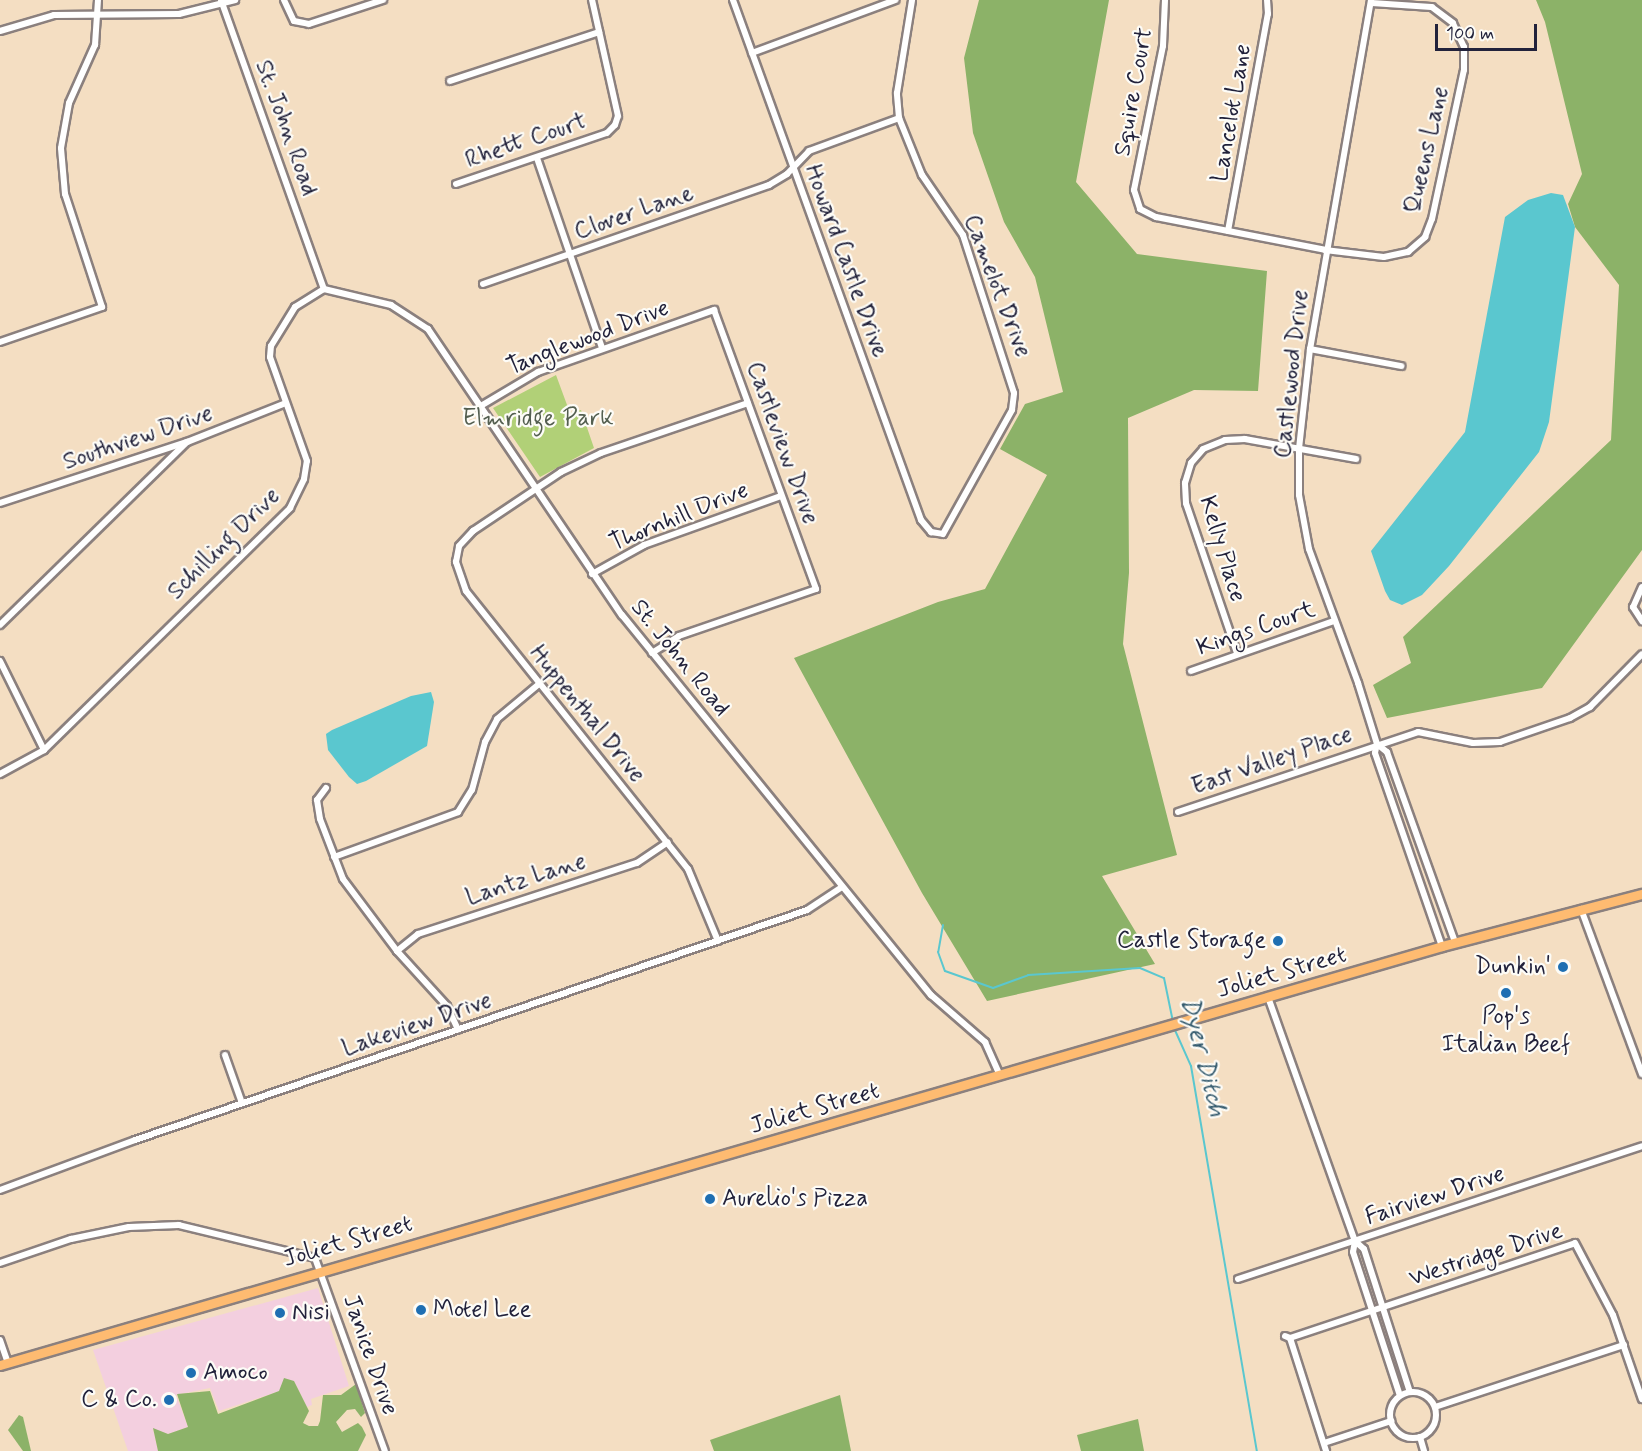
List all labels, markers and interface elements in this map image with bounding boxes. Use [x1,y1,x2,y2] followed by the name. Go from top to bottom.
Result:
[1438,12,1540,50] scale bar
[1446,22,1494,46] text: 100 m
[1109,26,1159,158] street label: Squire Court
[1206,41,1258,185] street label: Lancelot Lane
[248,56,324,200] street label: St. John Road
[1398,83,1456,217] street label: Queens Lane
[462,107,590,175] street label: Rhett Court
[797,160,895,362] street label: Howard Castle Drive
[572,180,696,246] street label: Clover Lane
[957,211,1037,361] street label: Camelot Drive
[1269,288,1315,460] street label: Castlewood Drive
[503,294,673,382] street label: Tanglewood Drive
[739,358,825,528] street label: Castleview Drive
[60,399,216,477] street label: Southview Drive
[464,405,612,433] park label: Elmridge Park
[606,476,752,558] street label: Thornhill Drive
[163,483,285,605] street label: Schilling Drive
[1192,492,1252,606] street label: Kelly Place
[624,594,736,722] street label: St. John Road
[1194,595,1318,663] street label: Kings Court
[523,640,651,788] street label: Huppenthal Drive
[1188,720,1356,802] street label: East Valley Place
[464,848,588,912] street label: Lantz Lane
[1120,927,1266,955] place label: Castle Storage
[1271,934,1285,948] marker: Castle Storage
[1212,940,1352,1006] street label: Joliet Street
[1475,953,1551,981] place label: Dunkin'
[1556,960,1570,974] marker: Dunkin'
[339,986,495,1064] street label: Lakeview Drive
[1499,986,1513,1000] marker: Pop's Italian Beef
[1172,994,1232,1120] water label: Dyer Ditch
[1441,1003,1571,1059] place label: Pop's Italian Beef
[745,1076,885,1142] street label: Joliet Street
[1362,1160,1508,1232] street label: Fairview Drive
[722,1185,869,1213] place label: Aurelio's Pizza
[703,1192,717,1206] marker: Aurelio's Pizza
[278,1209,418,1275] street label: Joliet Street
[1406,1217,1566,1293] street label: Westridge Drive
[336,1291,404,1419] street label: Janice Drive
[433,1296,531,1324] place label: Motel Lee
[292,1299,330,1327] place label: Nisi
[414,1303,428,1317] marker: Motel Lee
[273,1306,287,1320] marker: Nisi
[203,1359,268,1387] place label: Amoco
[184,1366,198,1380] marker: Amoco
[81,1386,157,1414] place label: C & Co.
[162,1393,176,1407] marker: C & Co.

